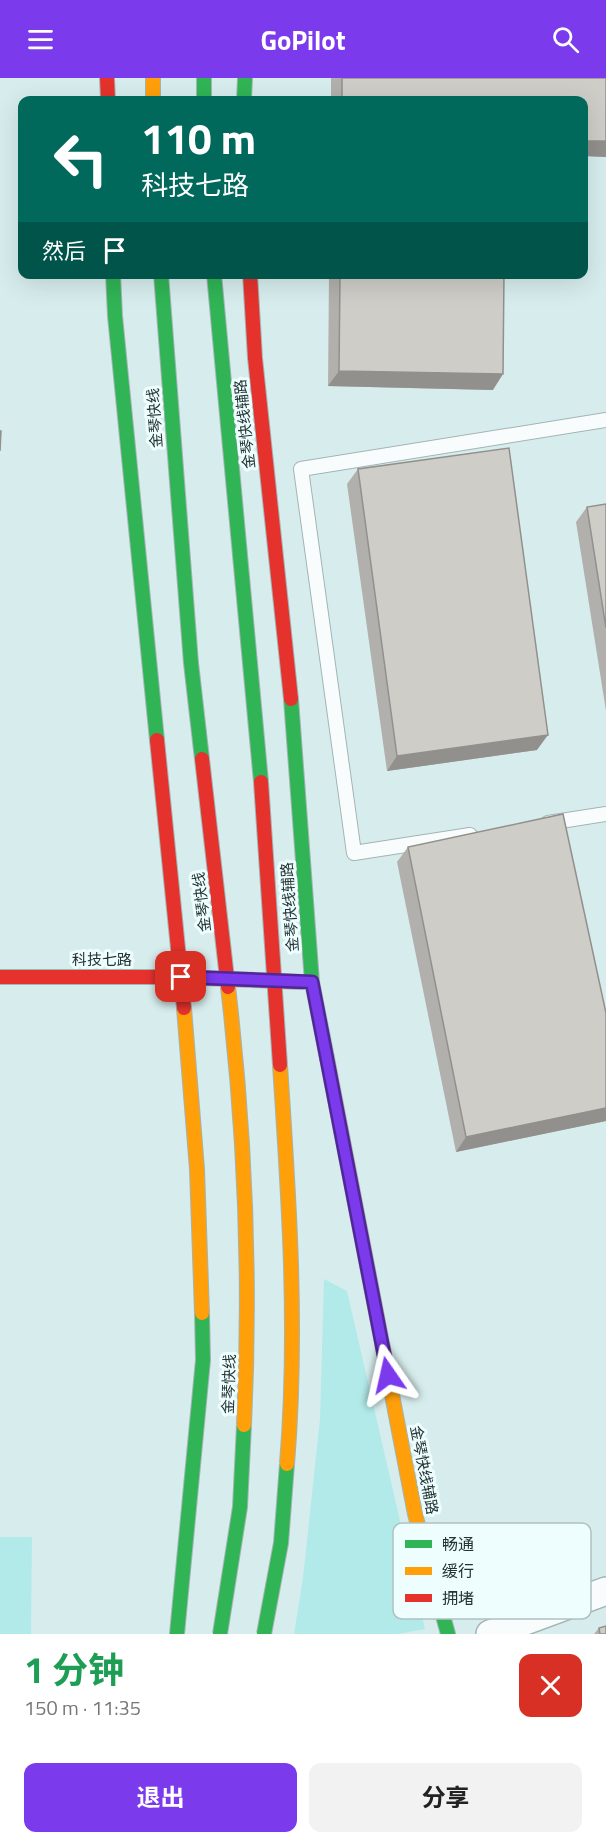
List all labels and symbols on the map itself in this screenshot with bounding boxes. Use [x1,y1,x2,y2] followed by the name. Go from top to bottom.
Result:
[228,378,261,470] street label: 金琴快线辅路
[141,387,168,449] street label: 金琴快线
[275,861,304,953] street label: 金琴快线辅路
[186,871,217,933] street label: 金琴快线
[72,948,132,971] street label: 科技七路
[155,951,206,1002] pin
[356,1343,420,1407] position arrow
[216,1354,241,1414] street label: 金琴快线
[405,1424,444,1516] street label: 金琴快线辅路
[393,1523,591,1619] legend
[442,1532,474,1556] text: 畅通
[442,1559,474,1583] text: 缓行
[442,1586,474,1610] text: 拥堵

